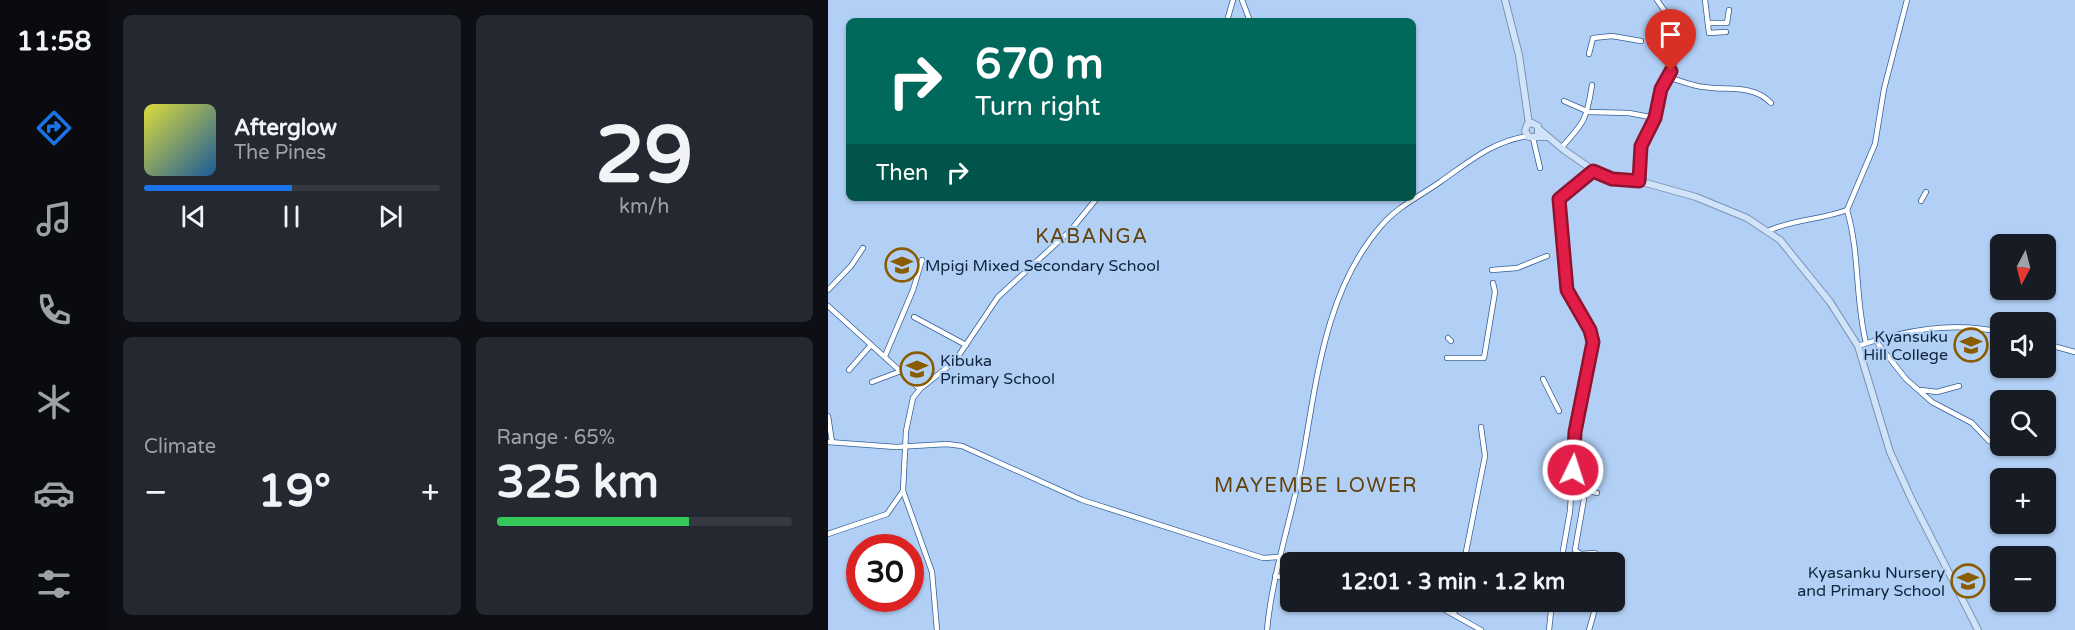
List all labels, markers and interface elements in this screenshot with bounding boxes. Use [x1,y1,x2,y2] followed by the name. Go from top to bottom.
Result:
[1645,9,1696,71] pin
[1654,18,1687,51] icon: arrive
[17,25,91,58] text: 11:58
[975,39,1104,90] text: 670 m
[876,42,954,120] icon: right
[975,90,1101,123] text: Turn right
[33,107,75,149] icon: directions
[595,109,693,203] text: 29
[234,115,337,141] text: Afterglow
[234,141,326,165] text: The Pines
[941,156,974,189] icon: right
[876,160,929,186] text: Then
[619,195,669,219] text: km/h
[33,198,75,240] icon: music
[177,200,210,233] icon: previous
[275,200,308,233] icon: pause
[374,200,407,233] icon: next
[1035,225,1149,249] district label: KABANGA
[1990,234,2056,300] north arrow
[1990,234,2056,612] map controls
[884,247,920,283] school or university icon: Mpigi Mixed Secondary School
[925,256,1160,276] place label: Mpigi Mixed Secondary School
[33,289,75,331] icon: phone
[1990,312,2056,378] button: sound
[1863,327,1948,365] place label: Kyansuku Hill College
[1953,327,1989,363] school or university icon: Kyansuku Hill College
[899,351,935,387] school or university icon: Kibuka Primary School
[940,351,1055,389] place label: Kibuka Primary School
[33,381,75,423] icon: climate
[1990,390,2056,456] button: search
[497,426,615,450] text: Range · 65%
[144,435,216,459] text: Climate
[1541,438,1605,502] position arrow
[497,456,659,510] text: 325 km
[257,465,331,519] text: 19°
[1990,468,2056,534] button: +
[33,472,75,514] icon: car
[144,473,168,512] text: −
[421,473,439,512] text: +
[1214,474,1418,498] district label: MAYEMBE LOWER
[846,534,924,612] speed limit sign: 30
[1990,546,2056,612] button: −
[33,563,75,605] icon: filters
[1797,563,1945,601] place label: Kyasanku Nursery and Primary School
[1950,563,1986,599] school or university icon: Kyasanku Nursery and Primary School
[1340,569,1565,595] text: 12:01 · 3 min · 1.2 km

